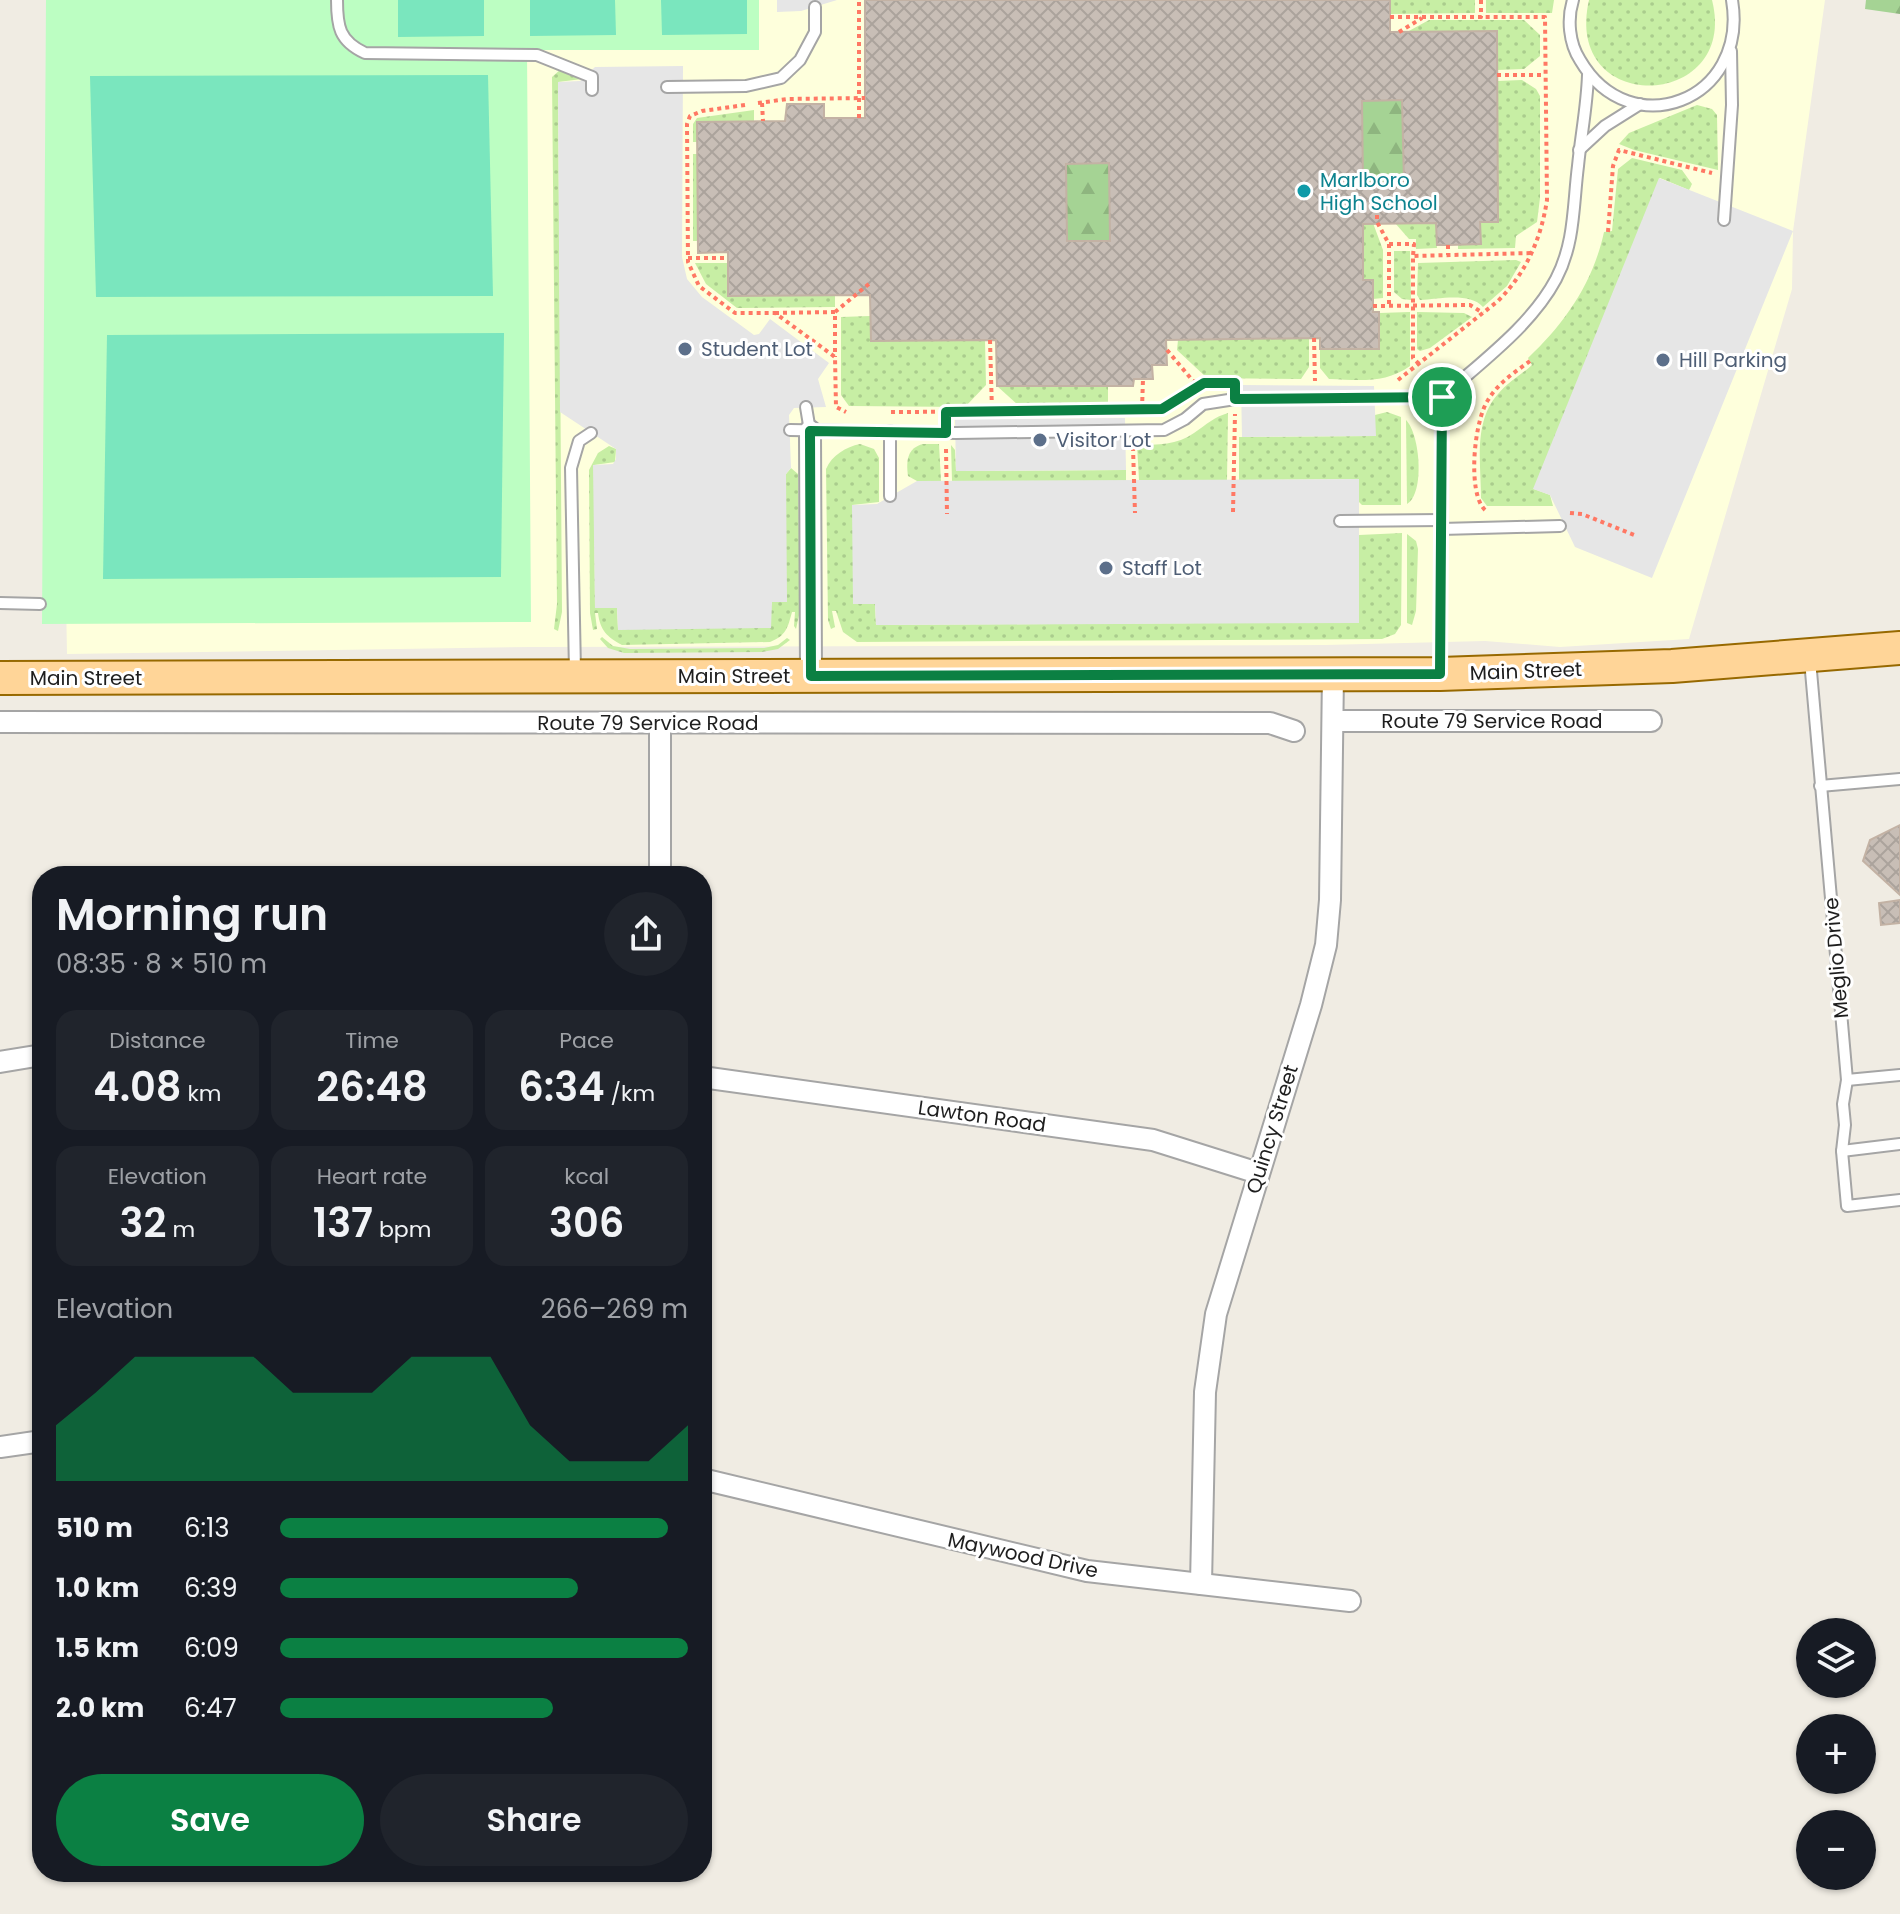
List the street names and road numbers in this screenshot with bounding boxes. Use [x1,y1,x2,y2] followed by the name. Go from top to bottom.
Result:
[1469,655,1583,687] street label: Main Street
[678,662,790,690] street label: Main Street
[30,664,142,692] street label: Main Street
[1381,707,1603,735] street label: Route 79 Service Road
[537,709,759,737] street label: Route 79 Service Road
[1817,896,1855,1020] street label: Meglio Drive
[1239,1061,1305,1197] street label: Quincy Street
[916,1093,1048,1139] street label: Lawton Road
[945,1525,1101,1585] street label: Maywood Drive

